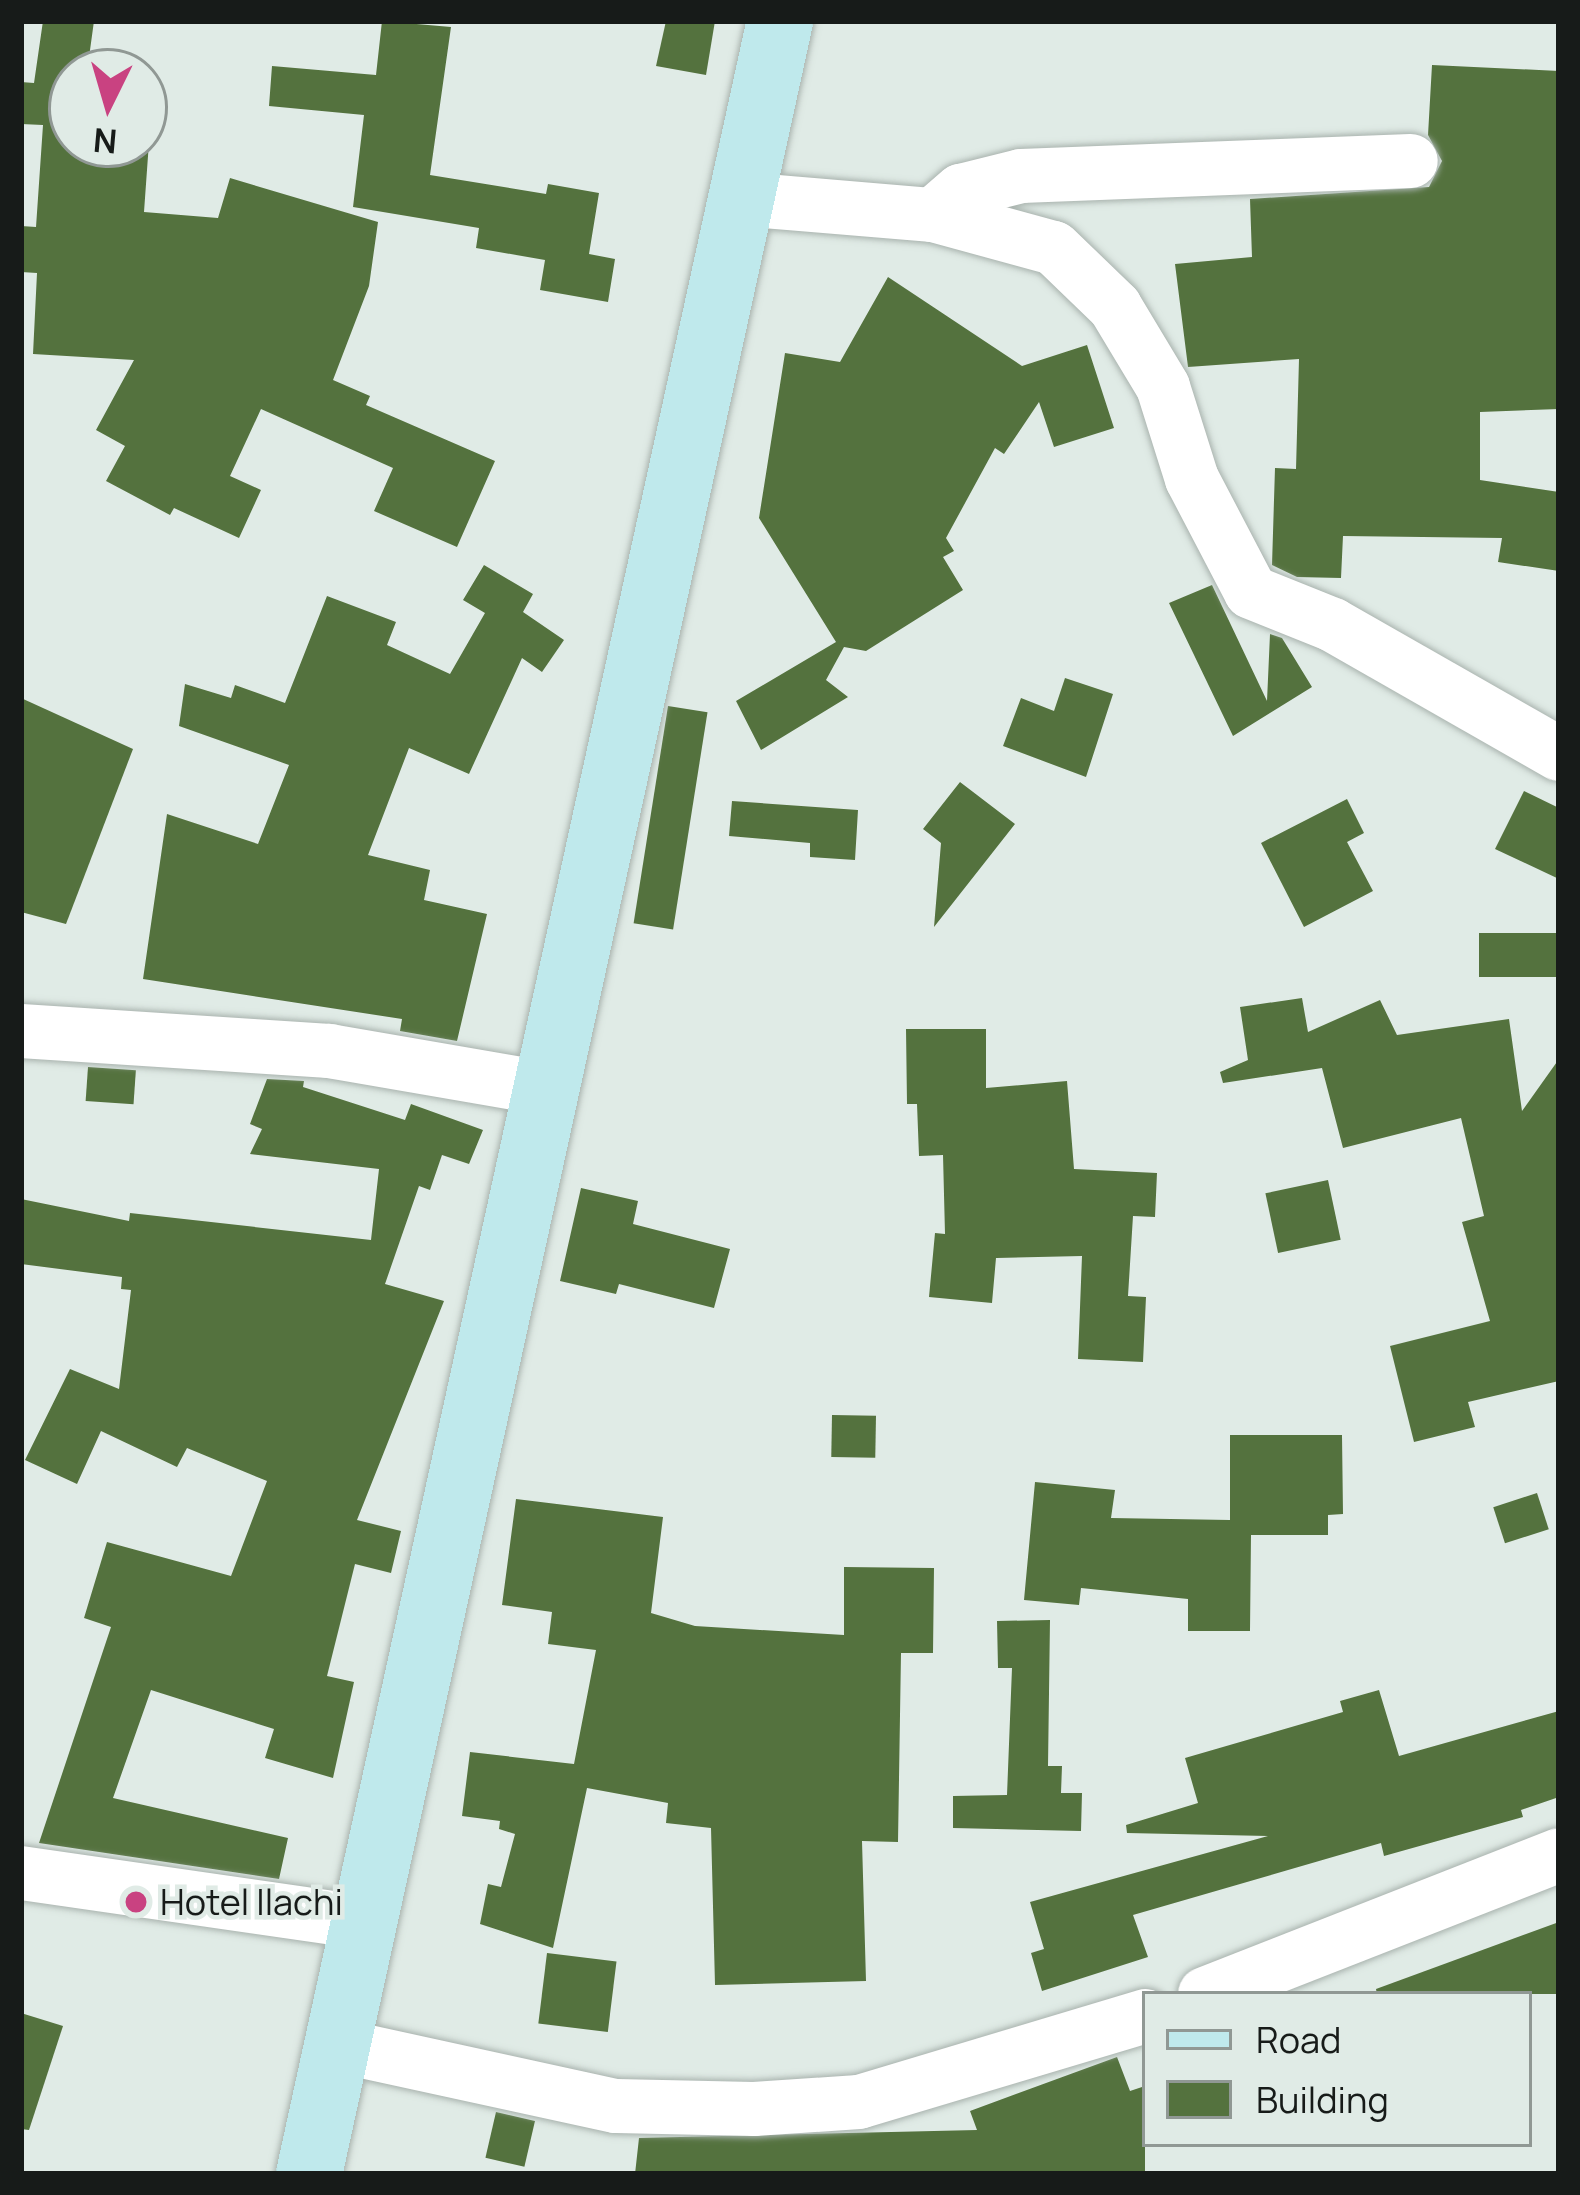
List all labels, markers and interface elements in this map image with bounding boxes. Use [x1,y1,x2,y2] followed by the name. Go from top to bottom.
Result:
[48,48,168,168] north arrow
[91,118,119,165] text: N
[160,1880,343,1924] place label: Hotel Ilachi
[123,1889,149,1915] marker: Hotel Ilachi
[1142,1991,1532,2147] legend
[1256,2015,1341,2064] text: Road
[1256,2075,1389,2124] text: Building

